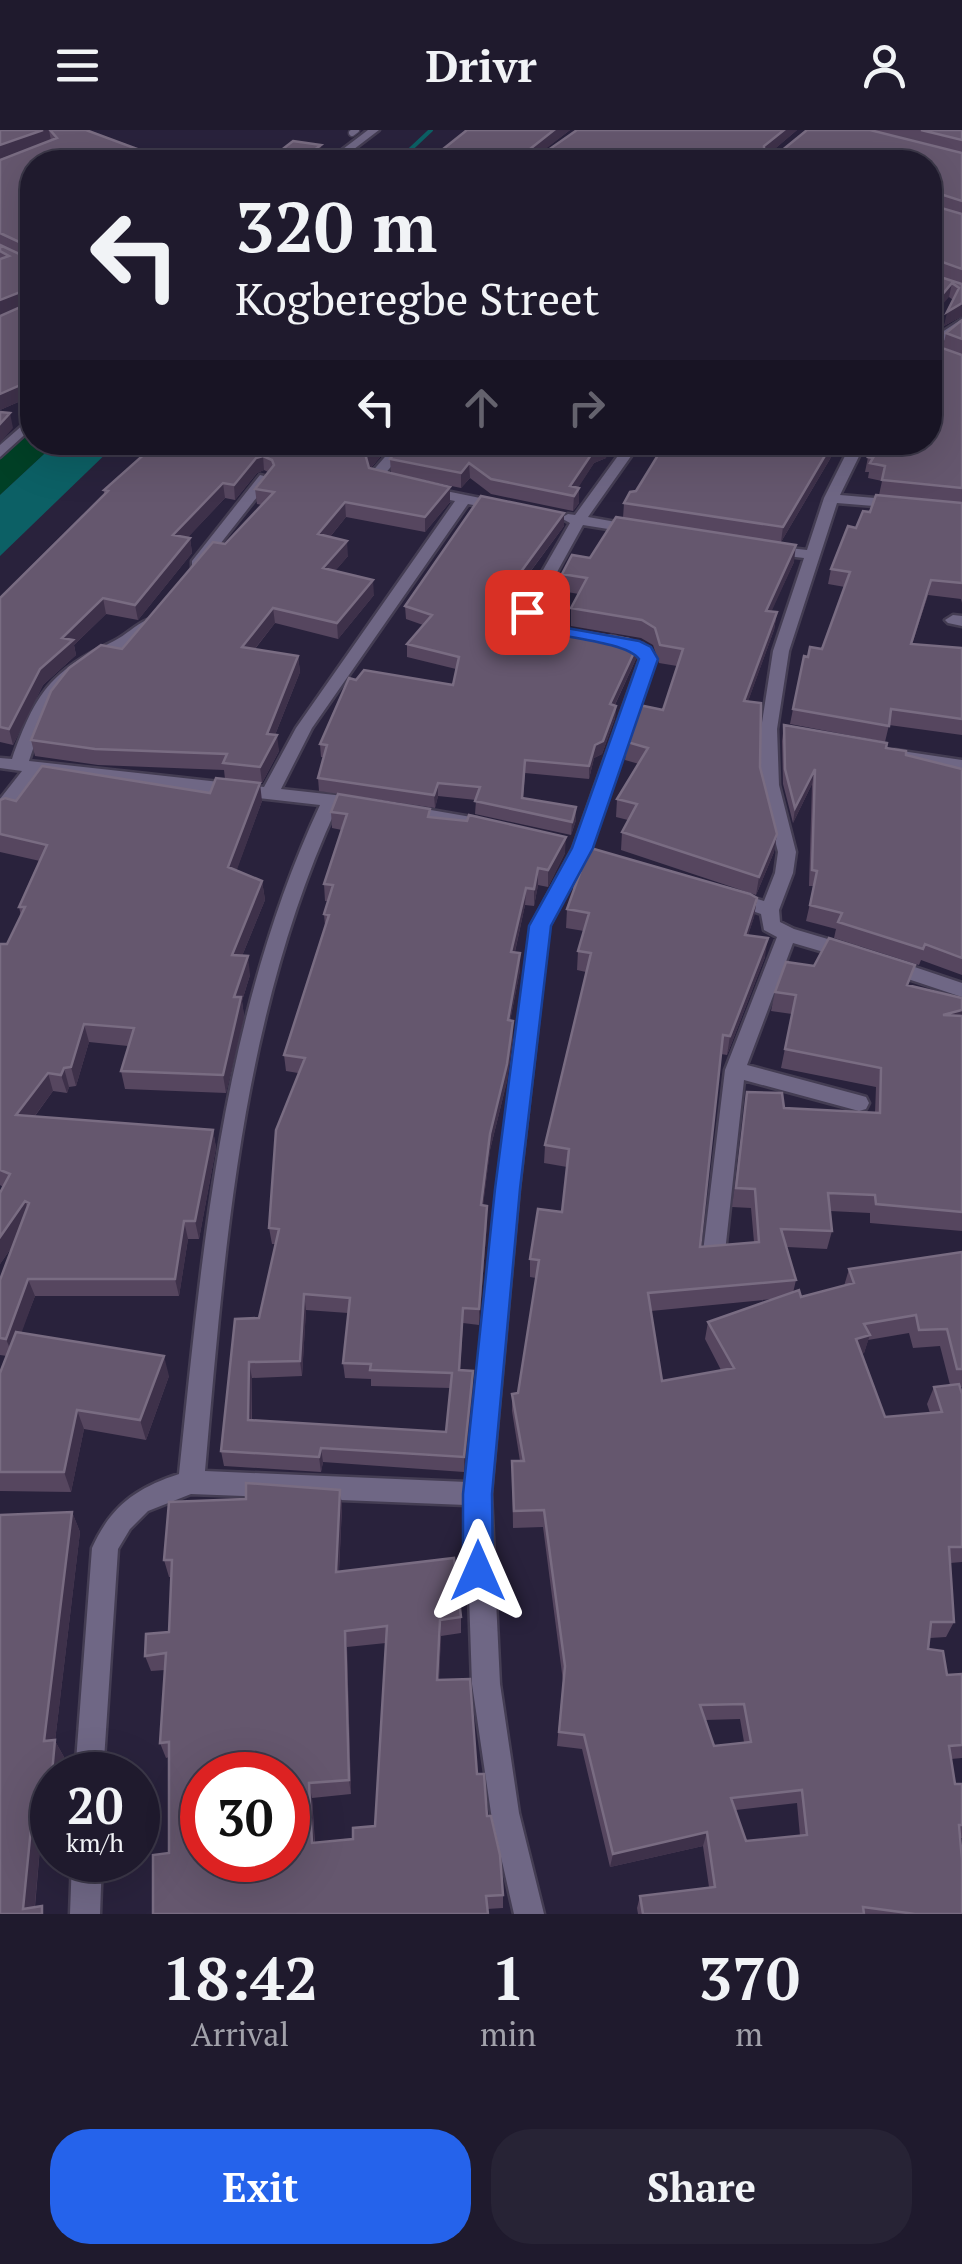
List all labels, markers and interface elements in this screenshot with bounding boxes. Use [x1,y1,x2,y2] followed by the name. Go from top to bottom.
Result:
[425,35,537,95] text: Drivr
[50,38,105,93] icon: menu
[857,38,912,93] icon: person
[235,179,437,272] text: 320 m
[70,190,200,320] icon: left
[235,268,599,328] text: Kogberegbe Street
[349,380,404,435] icon: left
[454,380,509,435] icon: ahead
[559,380,614,435] icon: right
[485,570,570,655] pin
[500,585,555,640] icon: arrive
[426,1519,530,1623] position arrow
[180,1752,310,1882] speed limit sign: 30
[67,1772,123,1838] text: 20
[66,1826,124,1859] text: km/h
[162,1938,318,2017] text: 18:42
[491,1938,525,2017] text: 1
[698,1938,800,2017] text: 370
[191,2013,289,2055] text: Arrival
[480,2013,536,2055] text: min
[735,2013,763,2055] text: m
[50,2129,471,2244] button: Exit
[491,2129,912,2244] button: Share

